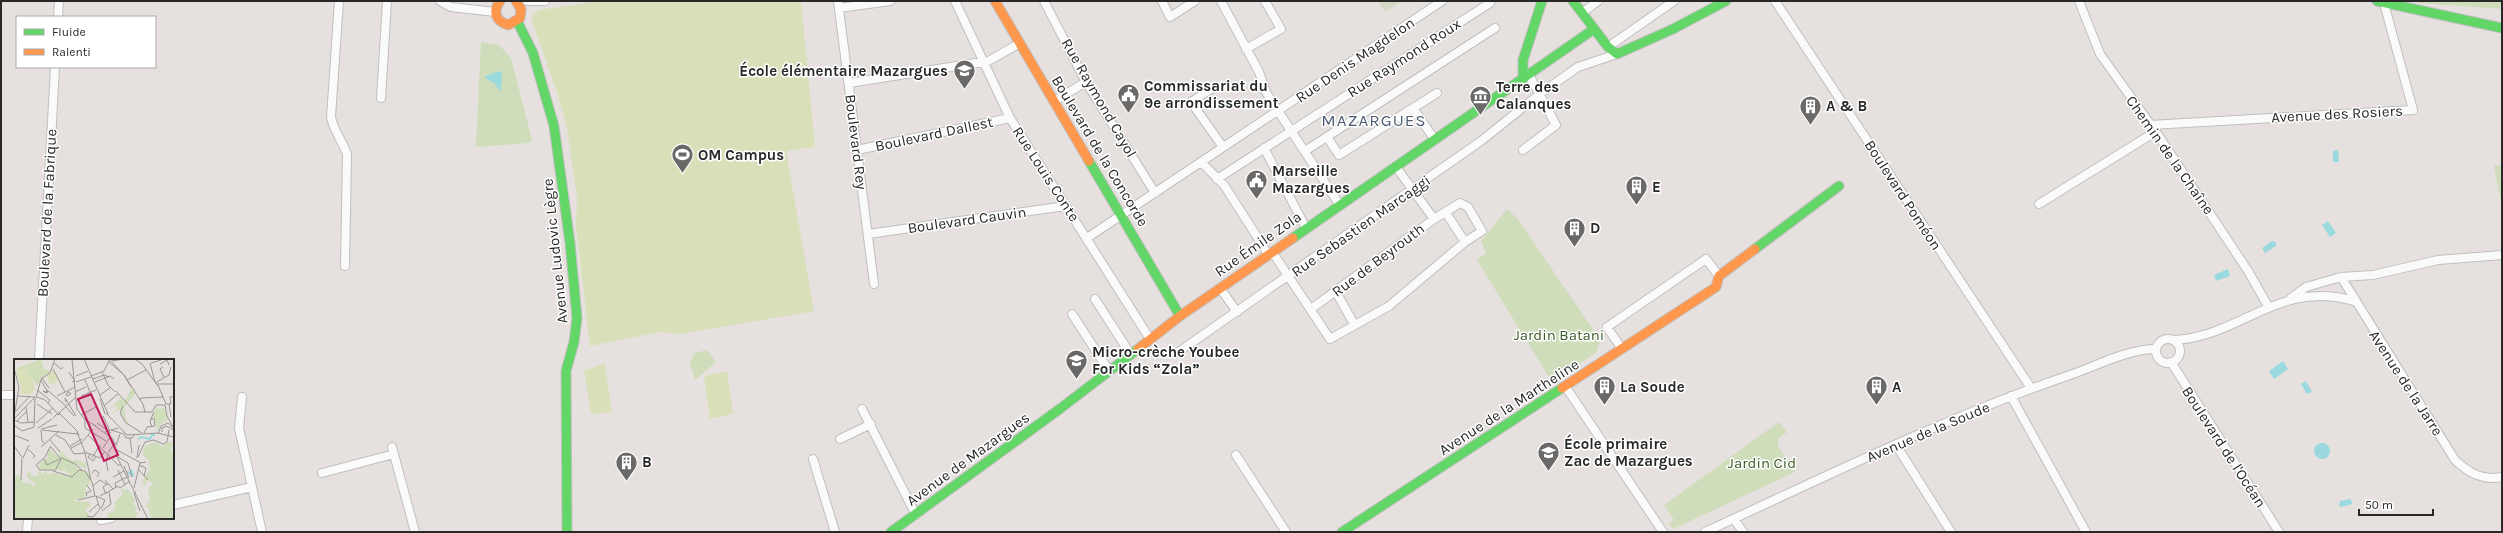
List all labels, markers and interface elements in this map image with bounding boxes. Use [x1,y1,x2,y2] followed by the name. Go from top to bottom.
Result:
[1292,14,1418,106] street label: Rue Denis Magdelon
[1344,14,1464,101] street label: Rue Raymond Roux
[16,16,156,68] legend
[52,25,86,39] text: Fluide
[1058,35,1140,161] street label: Rue Raymond Cayol
[52,45,91,59] text: Ralenti
[951,58,977,91] school or university icon: École élémentaire Mazargues
[739,61,948,80] place label: École élémentaire Mazargues
[1048,72,1152,230] street label: Boulevard de la Concorde
[1144,77,1279,112] place label: Commissariat du 9e arrondissement
[1496,78,1571,113] place label: Terre des Calanques
[1116,82,1142,115] public building icon: Commissariat du 9e arrondissement
[1468,83,1494,116] museum icon: Terre des Calanques
[2122,92,2218,218] street label: Chemin de la Chaîne
[841,93,871,191] street label: Boulevard Rey
[1797,93,1823,126] building icon: A & B
[1826,97,1867,115] place label: A & B
[2271,102,2403,126] street label: Avenue des Rosiers
[1321,110,1427,130] district label: MAZARGUES
[873,113,995,155] street label: Boulevard Dallest
[1009,123,1083,225] street label: Rue Louis Conte
[34,128,60,298] street label: Boulevard de la Fabrique
[1861,137,1945,253] street label: Boulevard Poméon
[669,142,695,175] sports icon: OM Campus
[698,146,784,164] place label: OM Campus
[1272,162,1350,197] place label: Marseille Mazargues
[1244,167,1270,200] public building icon: Marseille Mazargues
[1288,171,1434,281] street label: Rue Sebastien Marcaggi
[1623,174,1649,207] building icon: E
[538,178,572,324] street label: Avenue Ludovic Lègre
[1652,178,1661,196] place label: E
[906,203,1028,237] street label: Boulevard Cauvin
[1211,208,1305,280] street label: Rue Émile Zola
[1561,215,1587,248] building icon: D
[1328,219,1428,301] street label: Rue de Beyrouth
[1590,219,1600,237] place label: D
[1514,326,1604,344] park label: Jardin Batani
[2365,327,2447,439] street label: Avenue de la Jarre
[1092,343,1239,378] place label: Micro-crèche Youbee For Kids “Zola”
[1064,348,1090,381] school or university icon: Micro-crèche Youbee For Kids “Zola”
[1436,355,1582,459] street label: Avenue de la Martheline
[14,359,174,519] inset map
[1592,374,1618,407] building icon: La Soude
[1864,374,1890,407] building icon: A
[1620,378,1685,396] place label: La Soude
[1892,378,1902,396] place label: A
[2178,383,2270,511] street label: Boulevard de l'Océan
[1864,398,1992,466] street label: Avenue de la Soude
[903,408,1033,510] street label: Avenue de Mazargues
[1564,434,1693,470] place label: École primaire Zac de Mazargues
[1536,440,1562,473] school or university icon: École primaire Zac de Mazargues
[614,449,640,482] building icon: B
[642,453,652,471] place label: B
[1728,454,1796,472] park label: Jardin Cid
[2359,491,2433,517] scale bar
[2365,498,2393,512] text: 50 m

